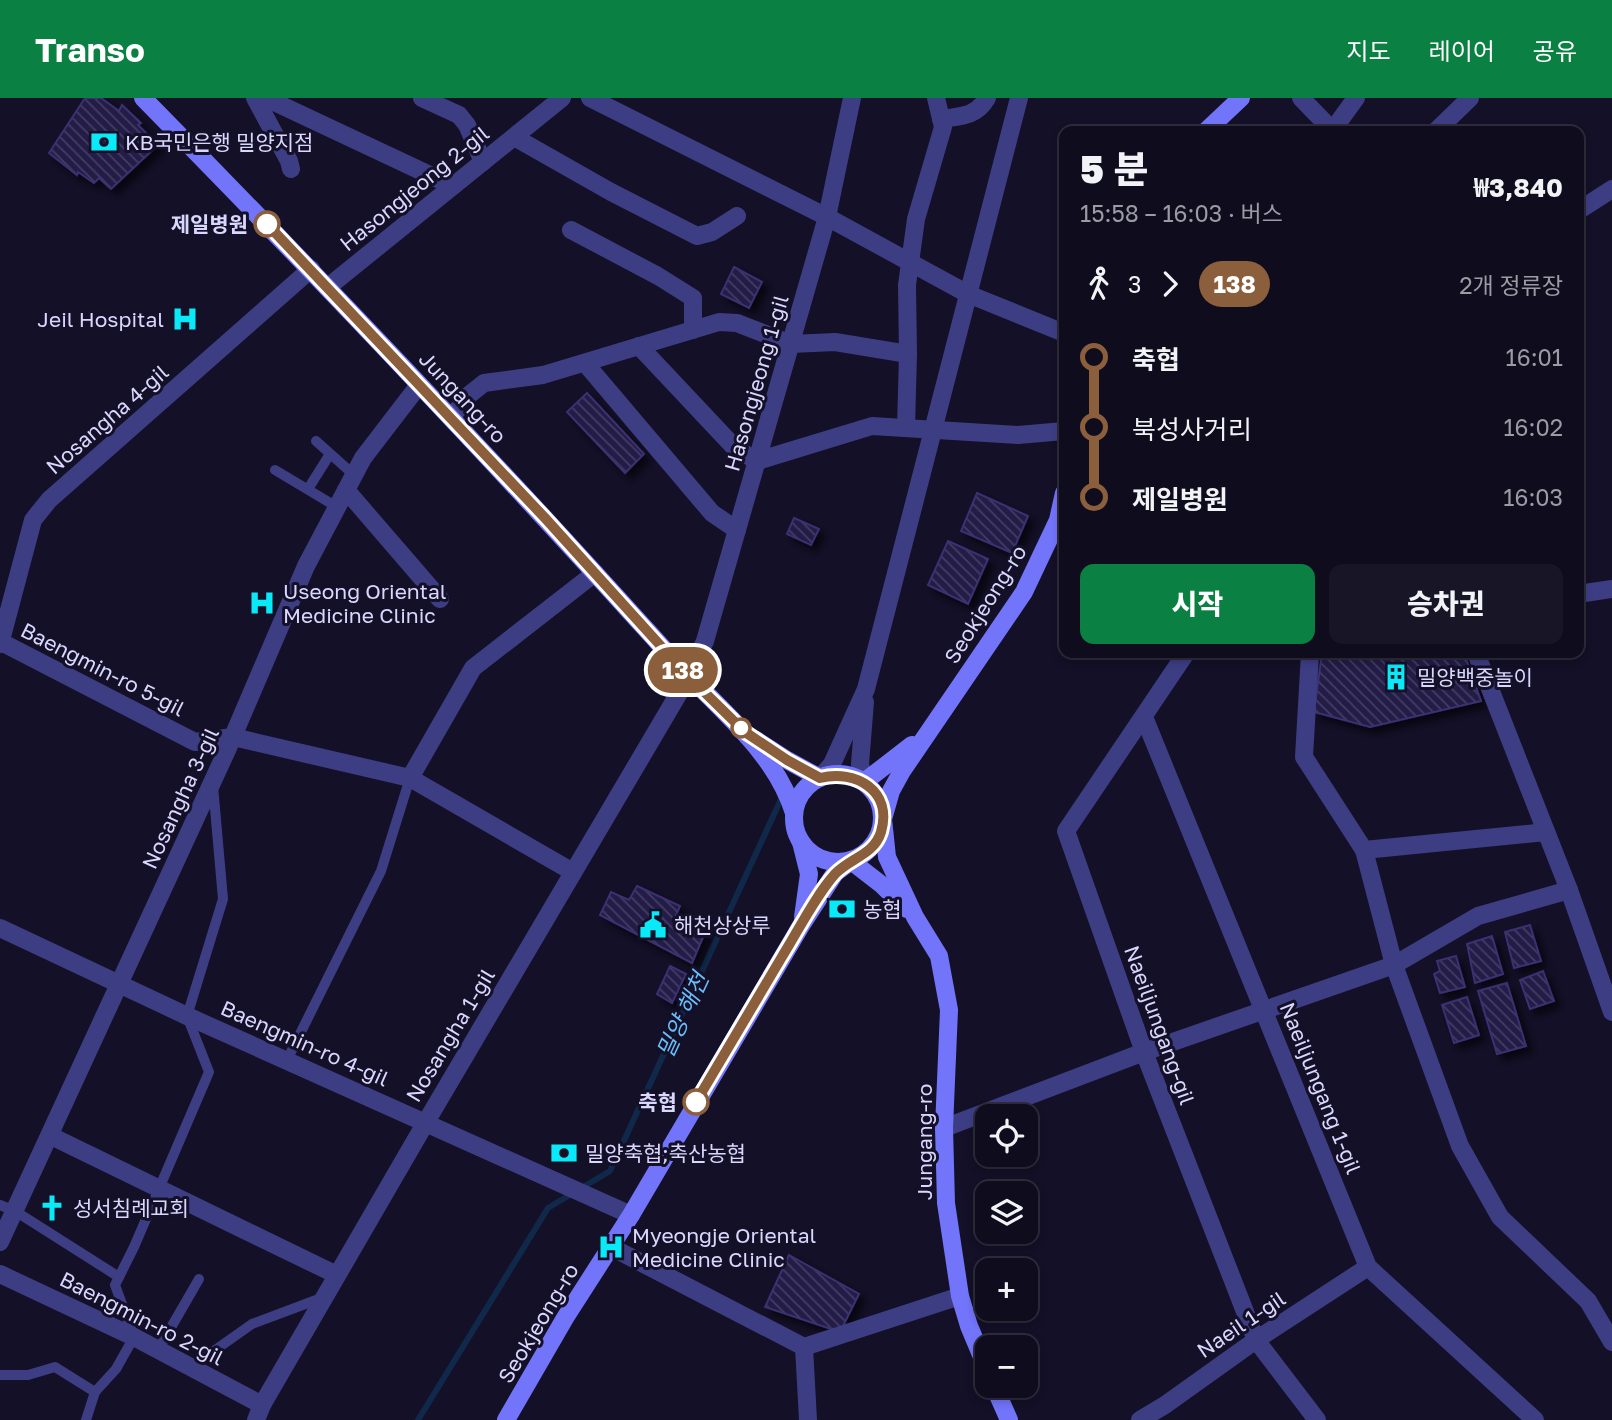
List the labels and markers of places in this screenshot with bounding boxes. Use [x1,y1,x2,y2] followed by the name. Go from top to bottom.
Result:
[89,127,119,157] bank icon: KB국민은행 밀양지점
[125,129,313,155] place label: KB국민은행 밀양지점
[171,211,248,237] place label: 제일병원
[254,211,280,237] marker: 제일병원
[170,304,200,334] hospital icon: Jeil Hospital
[37,306,164,332] place label: Jeil Hospital
[283,578,447,628] place label: Useong Oriental Medicine Clinic
[247,588,277,618] hospital icon: Useong Oriental Medicine Clinic
[1381,662,1411,692] building icon: 밀양백중놀이
[1417,664,1533,690] place label: 밀양백중놀이
[731,718,751,738] unlabelled marker
[827,894,857,924] bank icon: 농협
[863,896,902,922] place label: 농협
[638,910,668,940] public building icon: 해천상상루
[674,912,771,938] place label: 해천상상루
[638,1089,677,1115] place label: 축협
[683,1089,709,1115] marker: 축협
[549,1138,579,1168] bank icon: 밀양축협;축산농협
[585,1140,746,1166] place label: 밀양축협;축산농협
[37,1193,67,1223] church icon: 성서침례교회
[73,1195,189,1221] place label: 성서침례교회
[632,1222,816,1272] place label: Myeongje Oriental Medicine Clinic
[596,1232,626,1262] hospital icon: Myeongje Oriental Medicine Clinic

